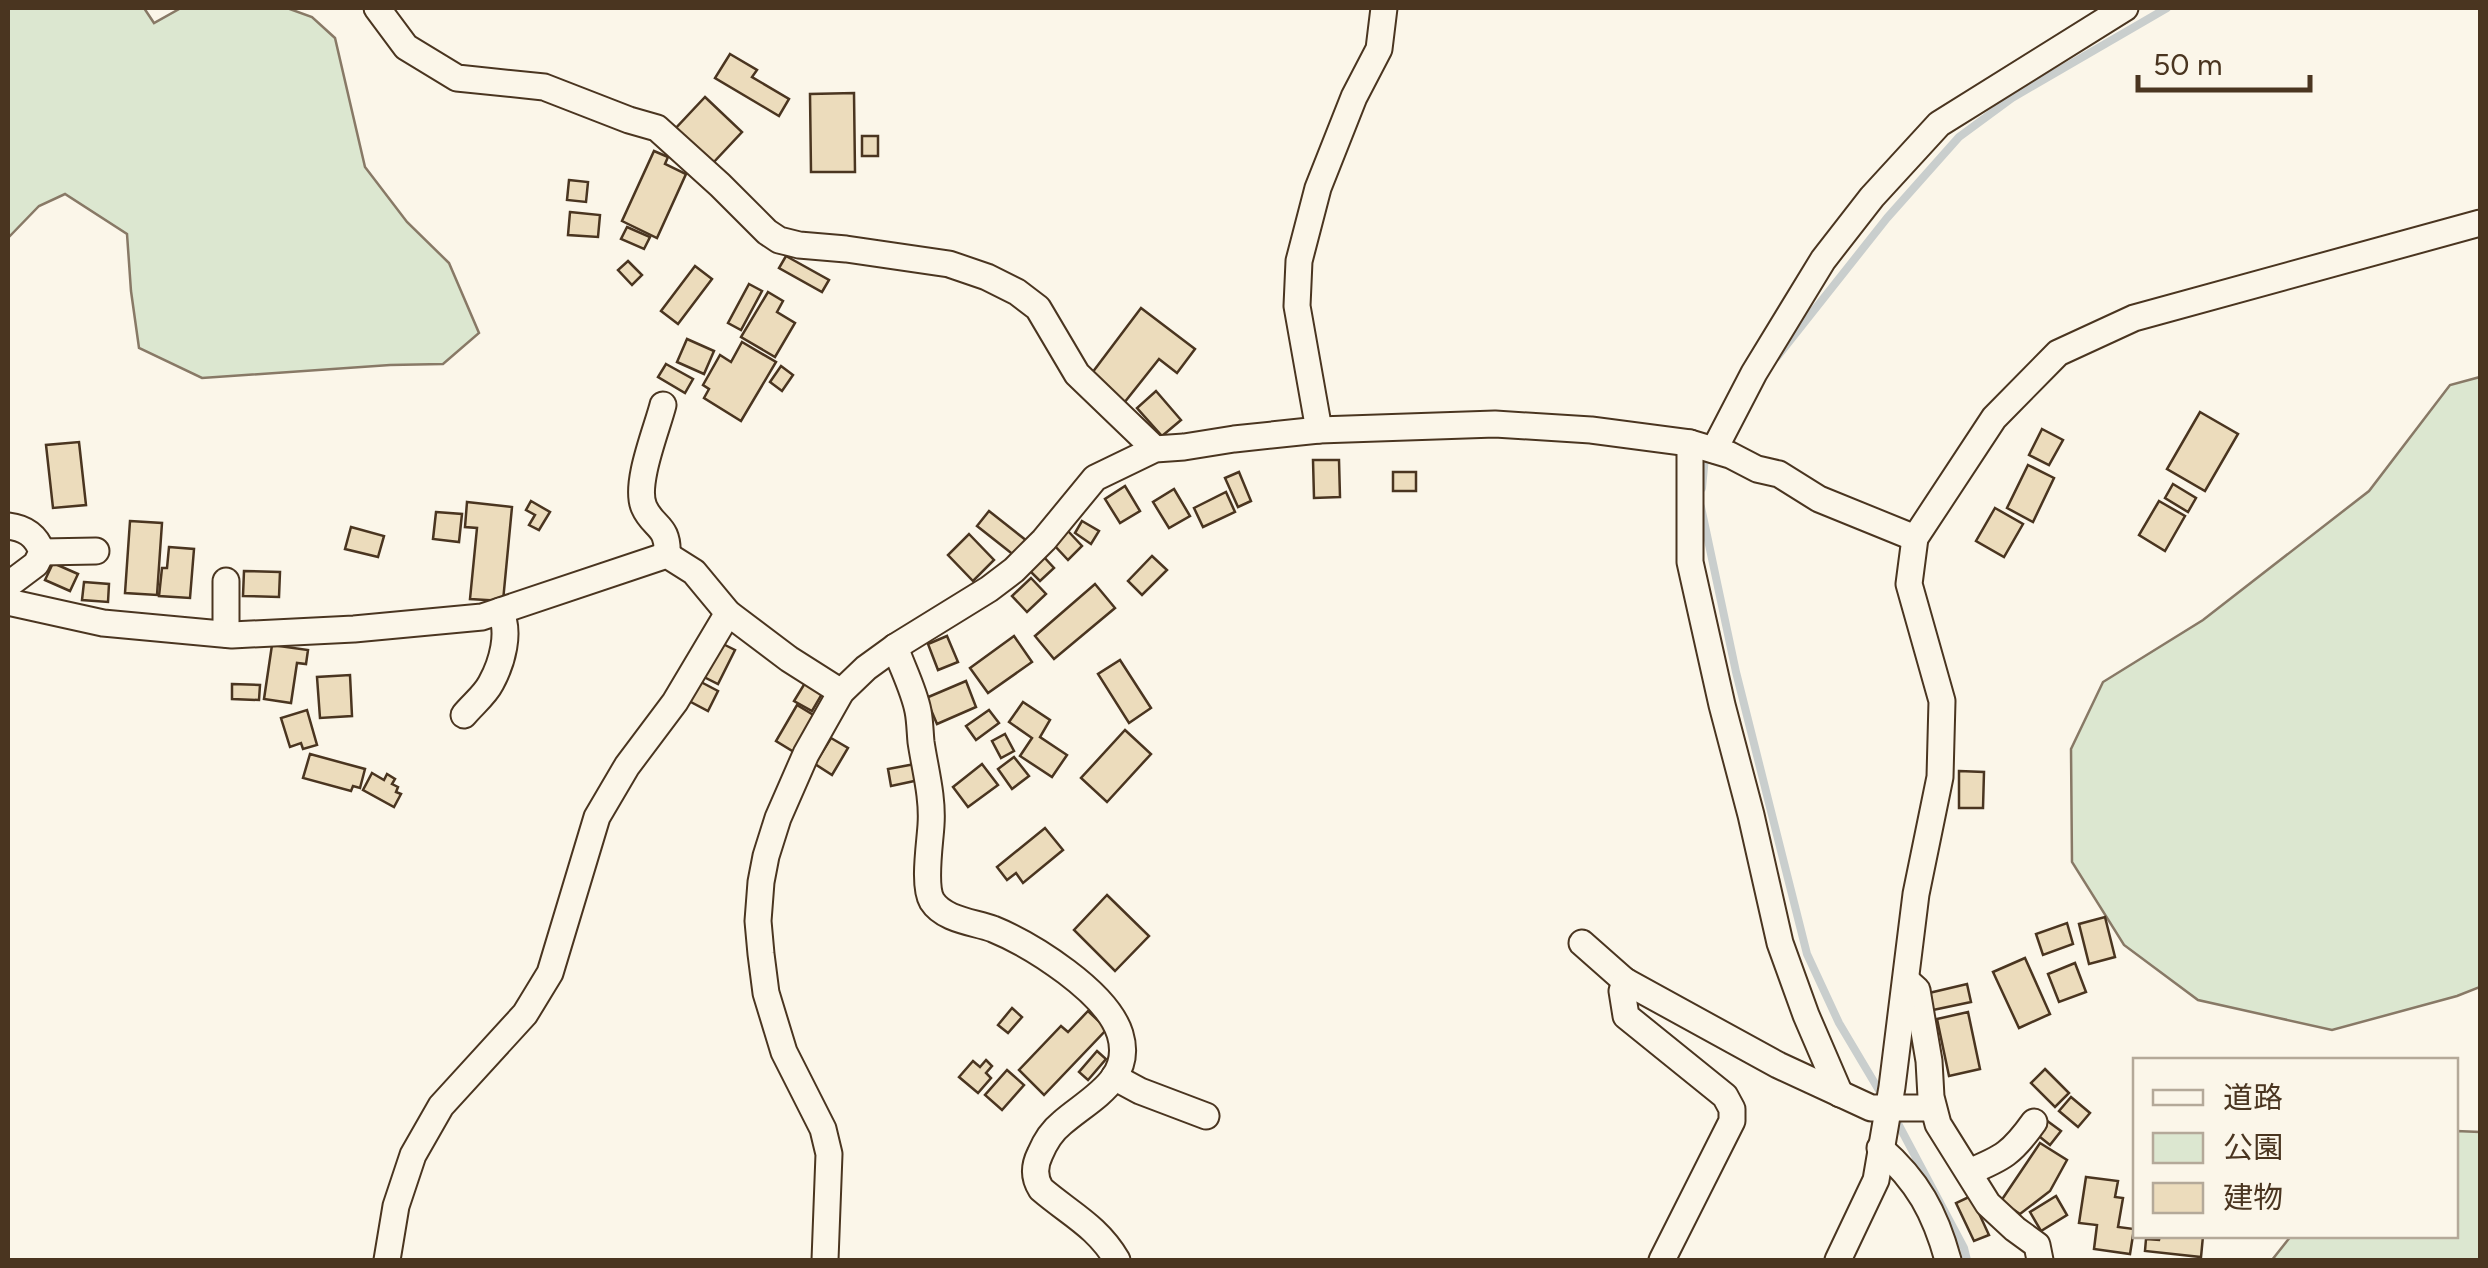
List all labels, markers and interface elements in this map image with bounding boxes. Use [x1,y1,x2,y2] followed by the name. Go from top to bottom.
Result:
[2138,30,2310,92] scale bar
[2153,46,2222,83] text: 50 m
[2133,1058,2458,1238] legend
[2223,1079,2283,1116] text: 道路
[2223,1129,2283,1166] text: 公園
[2223,1179,2283,1216] text: 建物

